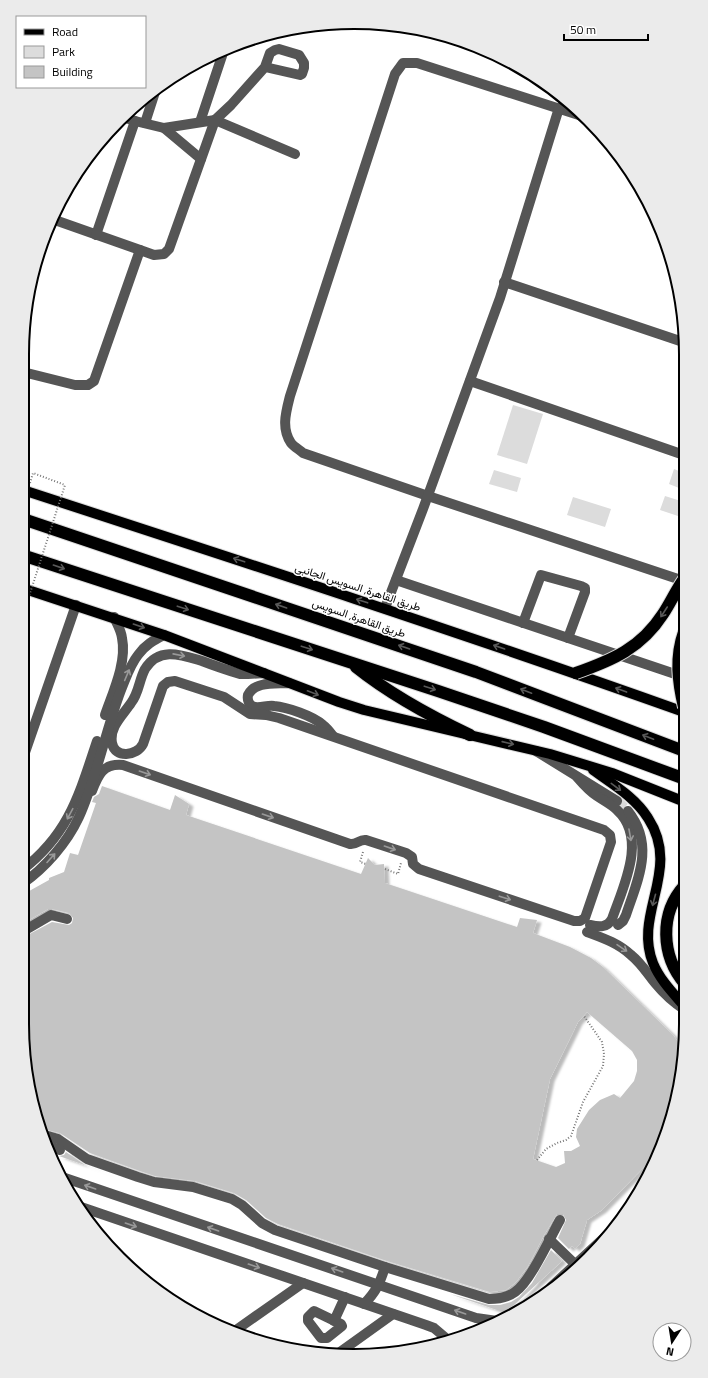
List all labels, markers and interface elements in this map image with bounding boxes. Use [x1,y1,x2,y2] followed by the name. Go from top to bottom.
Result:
[16,16,146,88] legend
[564,16,648,42] scale bar
[570,20,596,39] text: 50 m
[52,22,78,41] text: Road
[52,42,75,61] text: Park
[52,62,93,81] text: Building
[233,556,245,564] one-way arrow
[293,559,423,615] street label: طريق القاهرة, السويس الجانبى
[53,564,66,571] one-way arrow
[310,595,408,641] street label: طريق القاهرة, السويس
[356,597,369,604] one-way arrow
[274,602,287,609] one-way arrow
[177,604,189,612] one-way arrow
[660,607,668,618] one-way arrow
[133,623,146,630] one-way arrow
[493,642,505,650] one-way arrow
[398,643,410,651] one-way arrow
[300,645,313,652] one-way arrow
[173,651,186,659] one-way arrow
[124,669,132,681] one-way arrow
[424,685,437,692] one-way arrow
[616,685,628,693] one-way arrow
[521,686,533,694] one-way arrow
[306,690,318,698] one-way arrow
[642,732,654,740] one-way arrow
[501,740,514,748] one-way arrow
[139,769,151,777] one-way arrow
[611,783,622,792] one-way arrow
[66,807,73,819] one-way arrow
[261,812,273,820] one-way arrow
[627,828,635,841] one-way arrow
[384,844,396,852] one-way arrow
[46,853,56,863] one-way arrow
[649,893,657,906] one-way arrow
[499,895,512,902] one-way arrow
[616,944,627,952] one-way arrow
[84,1183,97,1190] one-way arrow
[124,1221,136,1229] one-way arrow
[208,1224,220,1232] one-way arrow
[248,1263,260,1271] one-way arrow
[331,1266,343,1274] one-way arrow
[454,1308,466,1316] one-way arrow
[652,1322,692,1362] north arrow
[665,1343,675,1360] text: N

